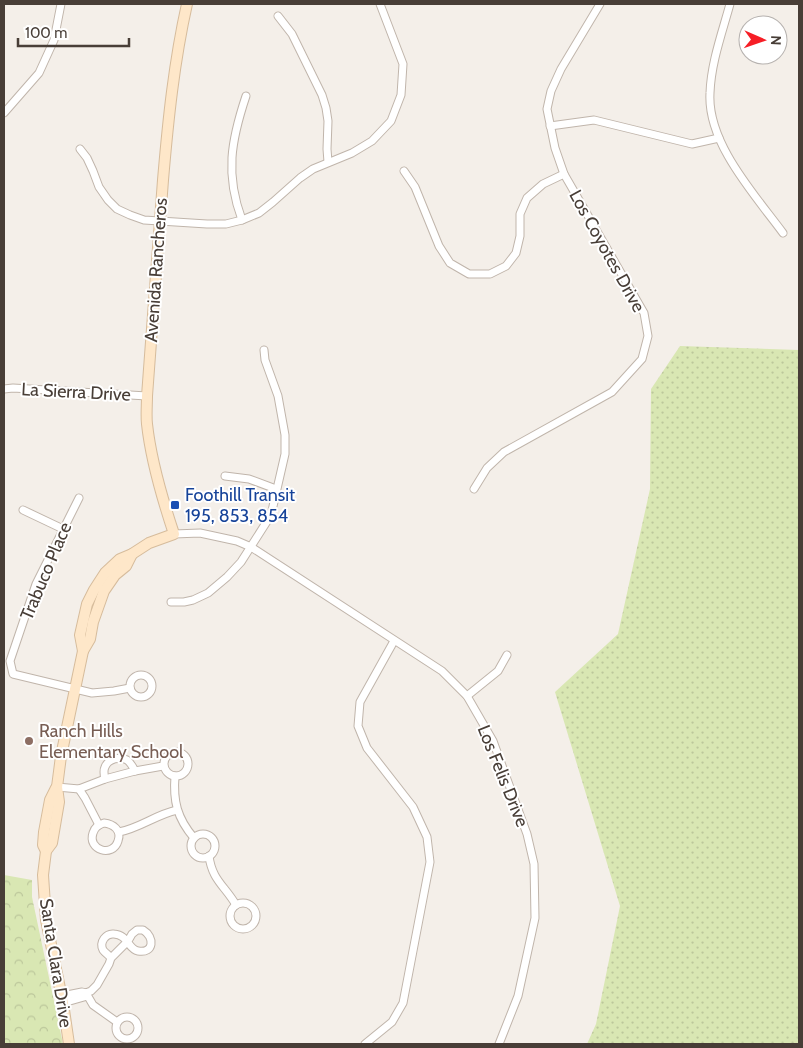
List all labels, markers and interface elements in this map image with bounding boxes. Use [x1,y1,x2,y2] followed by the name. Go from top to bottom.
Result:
[18,15,129,47] scale bar
[738,15,788,65] north arrow
[25,24,67,42] text: 100 m
[767,35,785,46] text: N
[564,186,650,316] street label: Los Coyotes Drive
[140,197,172,343] street label: Avenida Rancheros
[21,378,131,406] street label: La Sierra Drive
[185,484,295,527] place label: Foothill Transit 195, 853, 854
[169,499,181,511] marker: Foothill Transit 195, 853, 854
[16,519,76,623] street label: Trabuco Place
[39,720,184,763] place label: Ranch Hills Elementary School
[473,722,533,830] street label: Los Felis Drive
[23,735,35,747] marker: Ranch Hills Elementary School
[35,897,77,1029] street label: Santa Clara Drive

